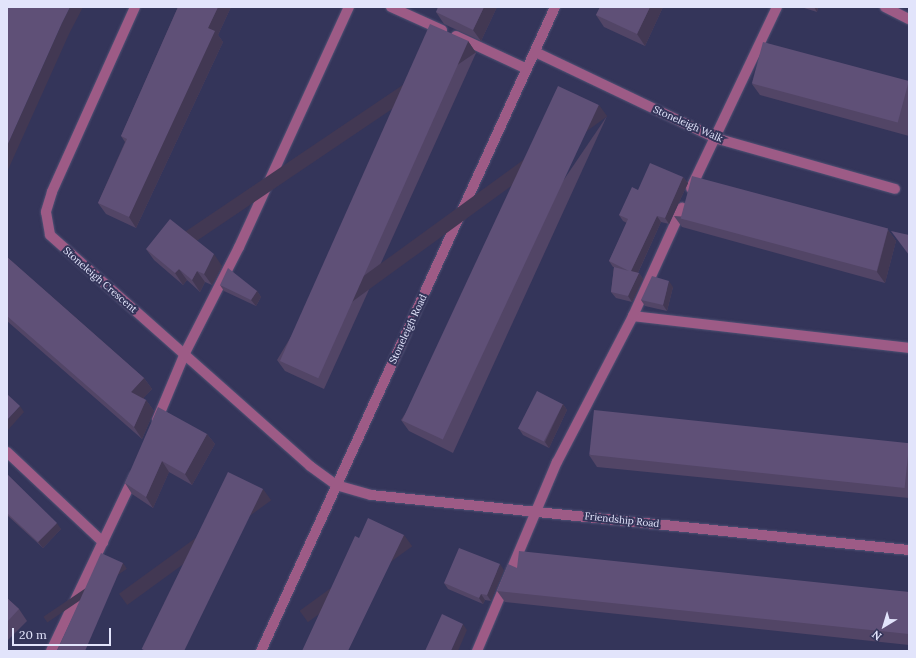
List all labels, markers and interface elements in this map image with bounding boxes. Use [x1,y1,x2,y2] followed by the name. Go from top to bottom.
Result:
[651,103,725,145] street label: Stoneleigh Walk
[61,245,139,315] street label: Stoneleigh Crescent
[387,292,429,366] street label: Stoneleigh Road
[584,510,660,530] street label: Friendship Road
[864,606,904,646] north arrow
[14,620,113,646] scale bar
[19,627,47,642] text: 20 m
[869,627,884,644] text: N

